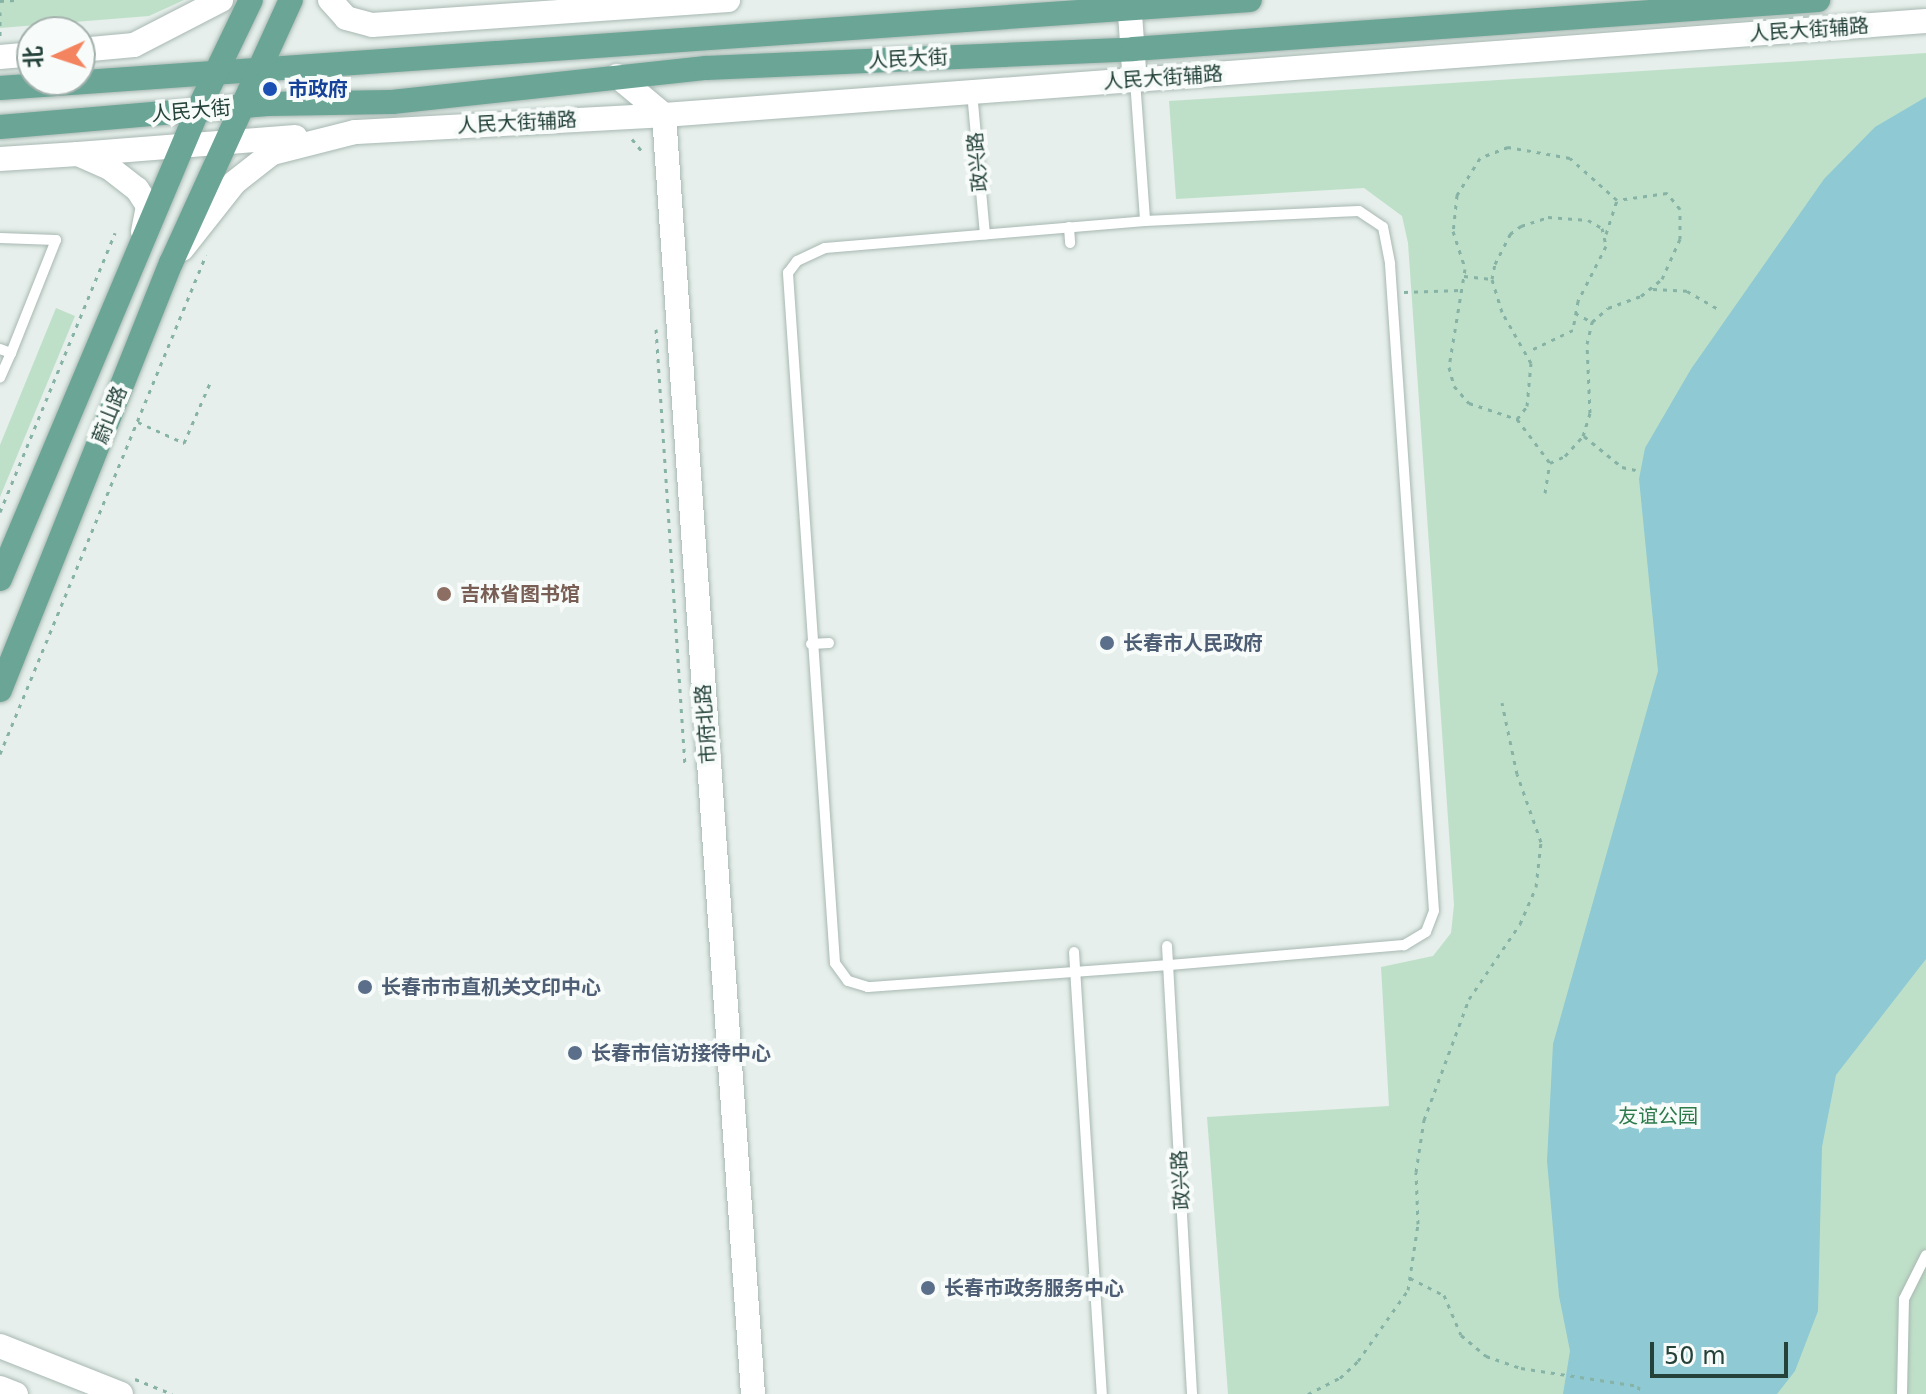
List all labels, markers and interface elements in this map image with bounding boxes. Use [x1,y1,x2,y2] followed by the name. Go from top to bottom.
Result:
[1748,14,1870,46] street label: 人民大街辅路
[16,16,96,96] north arrow
[867,45,949,73] street label: 人民大街
[20,46,47,69] text: 北
[1102,62,1224,94] street label: 人民大街辅路
[288,77,348,101] place label: 市政府
[259,78,281,100] marker: 市政府
[150,96,232,126] street label: 人民大街
[456,108,578,138] street label: 人民大街辅路
[963,131,993,193] street label: 政兴路
[88,383,132,447] street label: 蔚山路
[460,582,580,606] place label: 吉林省图书馆
[435,585,453,603] marker: 吉林省图书馆
[1123,631,1263,655] place label: 长春市人民政府
[1098,634,1116,652] marker: 长春市人民政府
[691,683,721,765] street label: 市府北路
[381,975,601,999] place label: 长春市市直机关文印中心
[356,978,374,996] marker: 长春市市直机关文印中心
[591,1041,771,1065] place label: 长春市信访接待中心
[566,1044,584,1062] marker: 长春市信访接待中心
[1618,1104,1698,1128] park label: 友谊公园
[1167,1149,1195,1211] street label: 政兴路
[944,1276,1124,1300] place label: 长春市政务服务中心
[919,1279,937,1297] marker: 长春市政务服务中心
[1654,1326,1792,1376] scale bar
[1664,1342,1726,1370] text: 50 m

